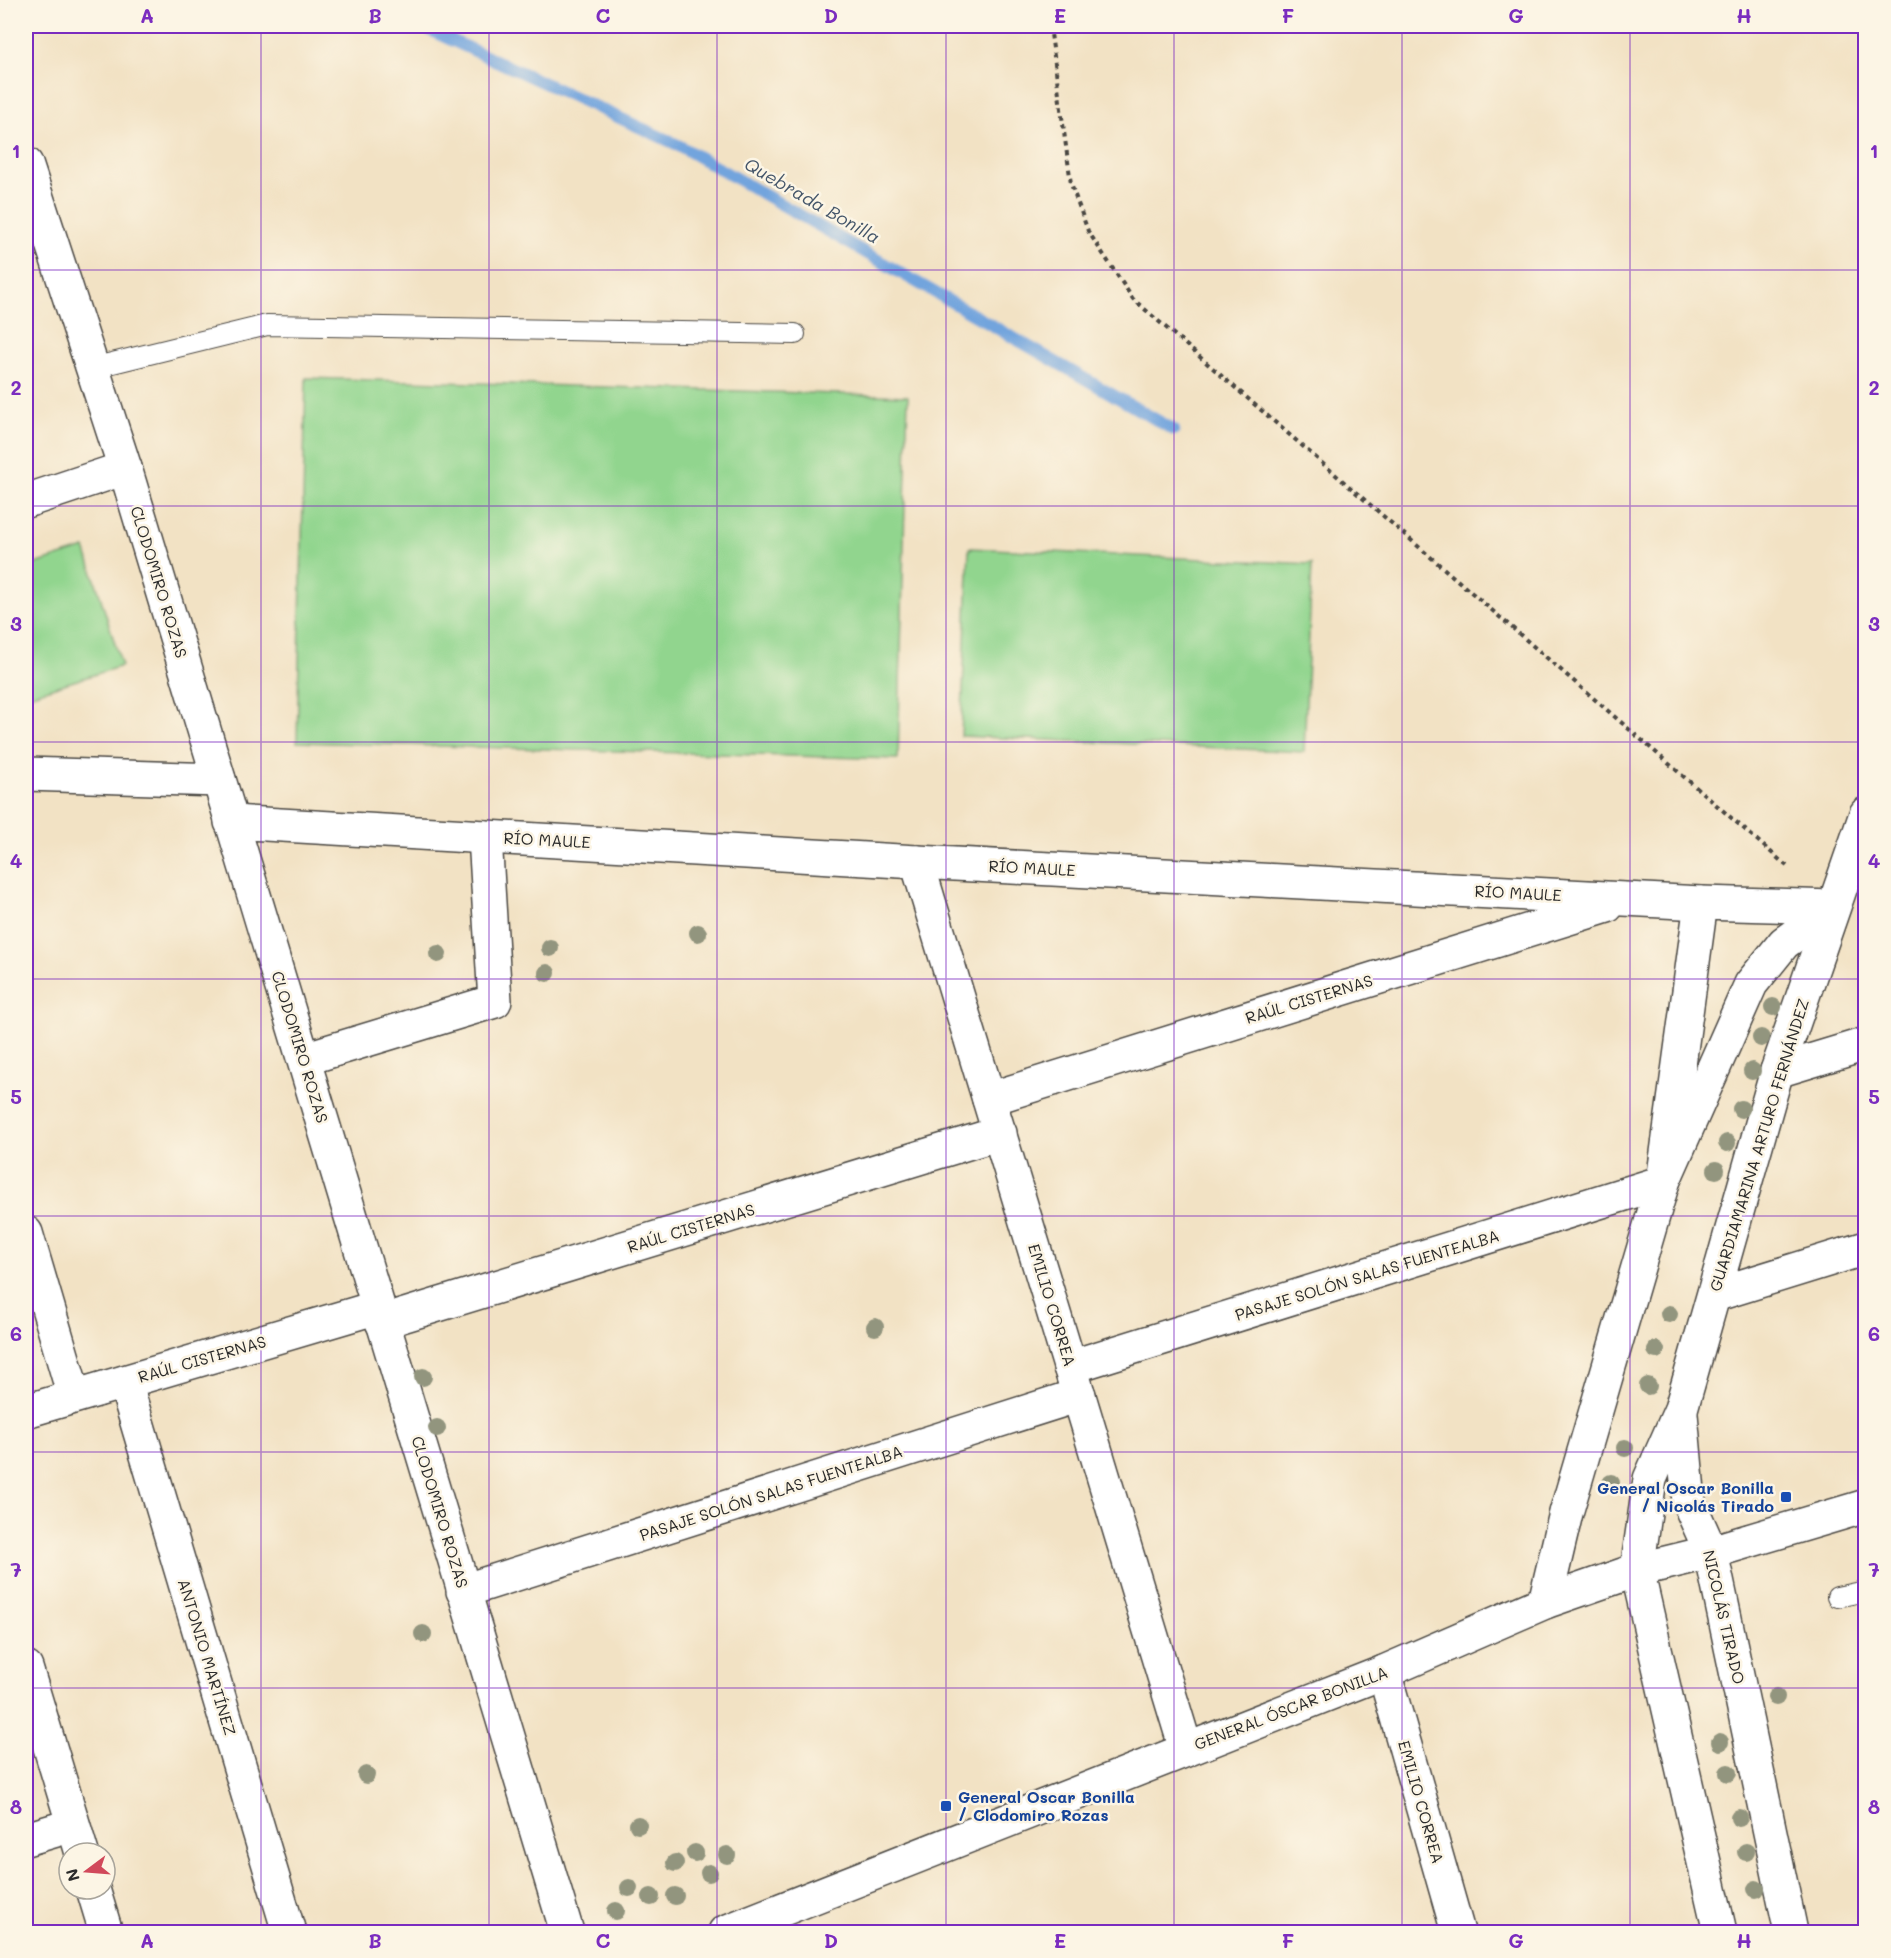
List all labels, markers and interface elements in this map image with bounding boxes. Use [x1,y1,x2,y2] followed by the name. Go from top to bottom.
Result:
[140,2,154,28] text: A
[368,2,382,28] text: B
[596,2,611,28] text: C
[824,2,838,28] text: D
[1054,2,1066,28] text: E
[1282,2,1295,28] text: F
[1508,2,1524,28] text: G
[1736,2,1752,28] text: H
[12,137,20,163] text: 1
[1870,137,1878,163] text: 1
[740,152,885,249] water label: Quebrada Bonilla
[10,374,22,400] text: 2
[1868,374,1880,400] text: 2
[126,503,193,660] street label: CLODOMIRO ROZAS
[10,610,22,636] text: 3
[1868,610,1880,636] text: 3
[503,827,591,852] street label: RÍO MAULE
[10,847,23,873] text: 4
[1868,847,1881,873] text: 4
[988,855,1076,880] street label: RÍO MAULE
[1474,880,1562,905] street label: RÍO MAULE
[267,968,334,1125] street label: CLODOMIRO ROZAS
[1243,969,1375,1028] street label: RAÚL CISTERNAS
[1704,996,1813,1294] street label: GUARDIAMARINA ARTURO FERNÁNDEZ
[10,1083,22,1109] text: 5
[1868,1083,1880,1109] text: 5
[625,1198,757,1257] street label: RAÚL CISTERNAS
[1232,1224,1502,1325] street label: PASAJE SOLÓN SALAS FUENTEALBA
[1024,1241,1081,1369] street label: EMILIO CORREA
[10,1320,22,1346] text: 6
[1868,1320,1880,1346] text: 6
[135,1330,268,1387] street label: RAÚL CISTERNAS
[407,1433,474,1590] street label: CLODOMIRO ROZAS
[637,1440,905,1545] street label: PASAJE SOLÓN SALAS FUENTEALBA
[1597,1477,1774,1516] place label: General Oscar Bonilla / Nicolás Tirado
[1779,1490,1793,1504] marker: General Oscar Bonilla / Nicolás Tirado
[1699,1548,1750,1686] street label: NICOLÁS TIRADO
[10,1556,22,1582] text: 7
[1868,1556,1880,1582] text: 7
[174,1576,241,1738] street label: ANTONIO MARTÍNEZ
[1191,1661,1391,1754] street label: GENERAL ÓSCAR BONILLA
[1394,1738,1449,1866] street label: EMILIO CORREA
[958,1786,1135,1825] place label: General Oscar Bonilla / Clodomiro Rozas
[10,1793,22,1819] text: 8
[1868,1793,1880,1819] text: 8
[939,1799,953,1813] marker: General Oscar Bonilla / Clodomiro Rozas
[57,1841,117,1901] north arrow
[60,1867,84,1884] text: N
[140,1927,154,1953] text: A
[368,1927,382,1953] text: B
[596,1927,611,1953] text: C
[824,1927,838,1953] text: D
[1054,1927,1066,1953] text: E
[1282,1927,1295,1953] text: F
[1508,1927,1524,1953] text: G
[1736,1927,1752,1953] text: H

